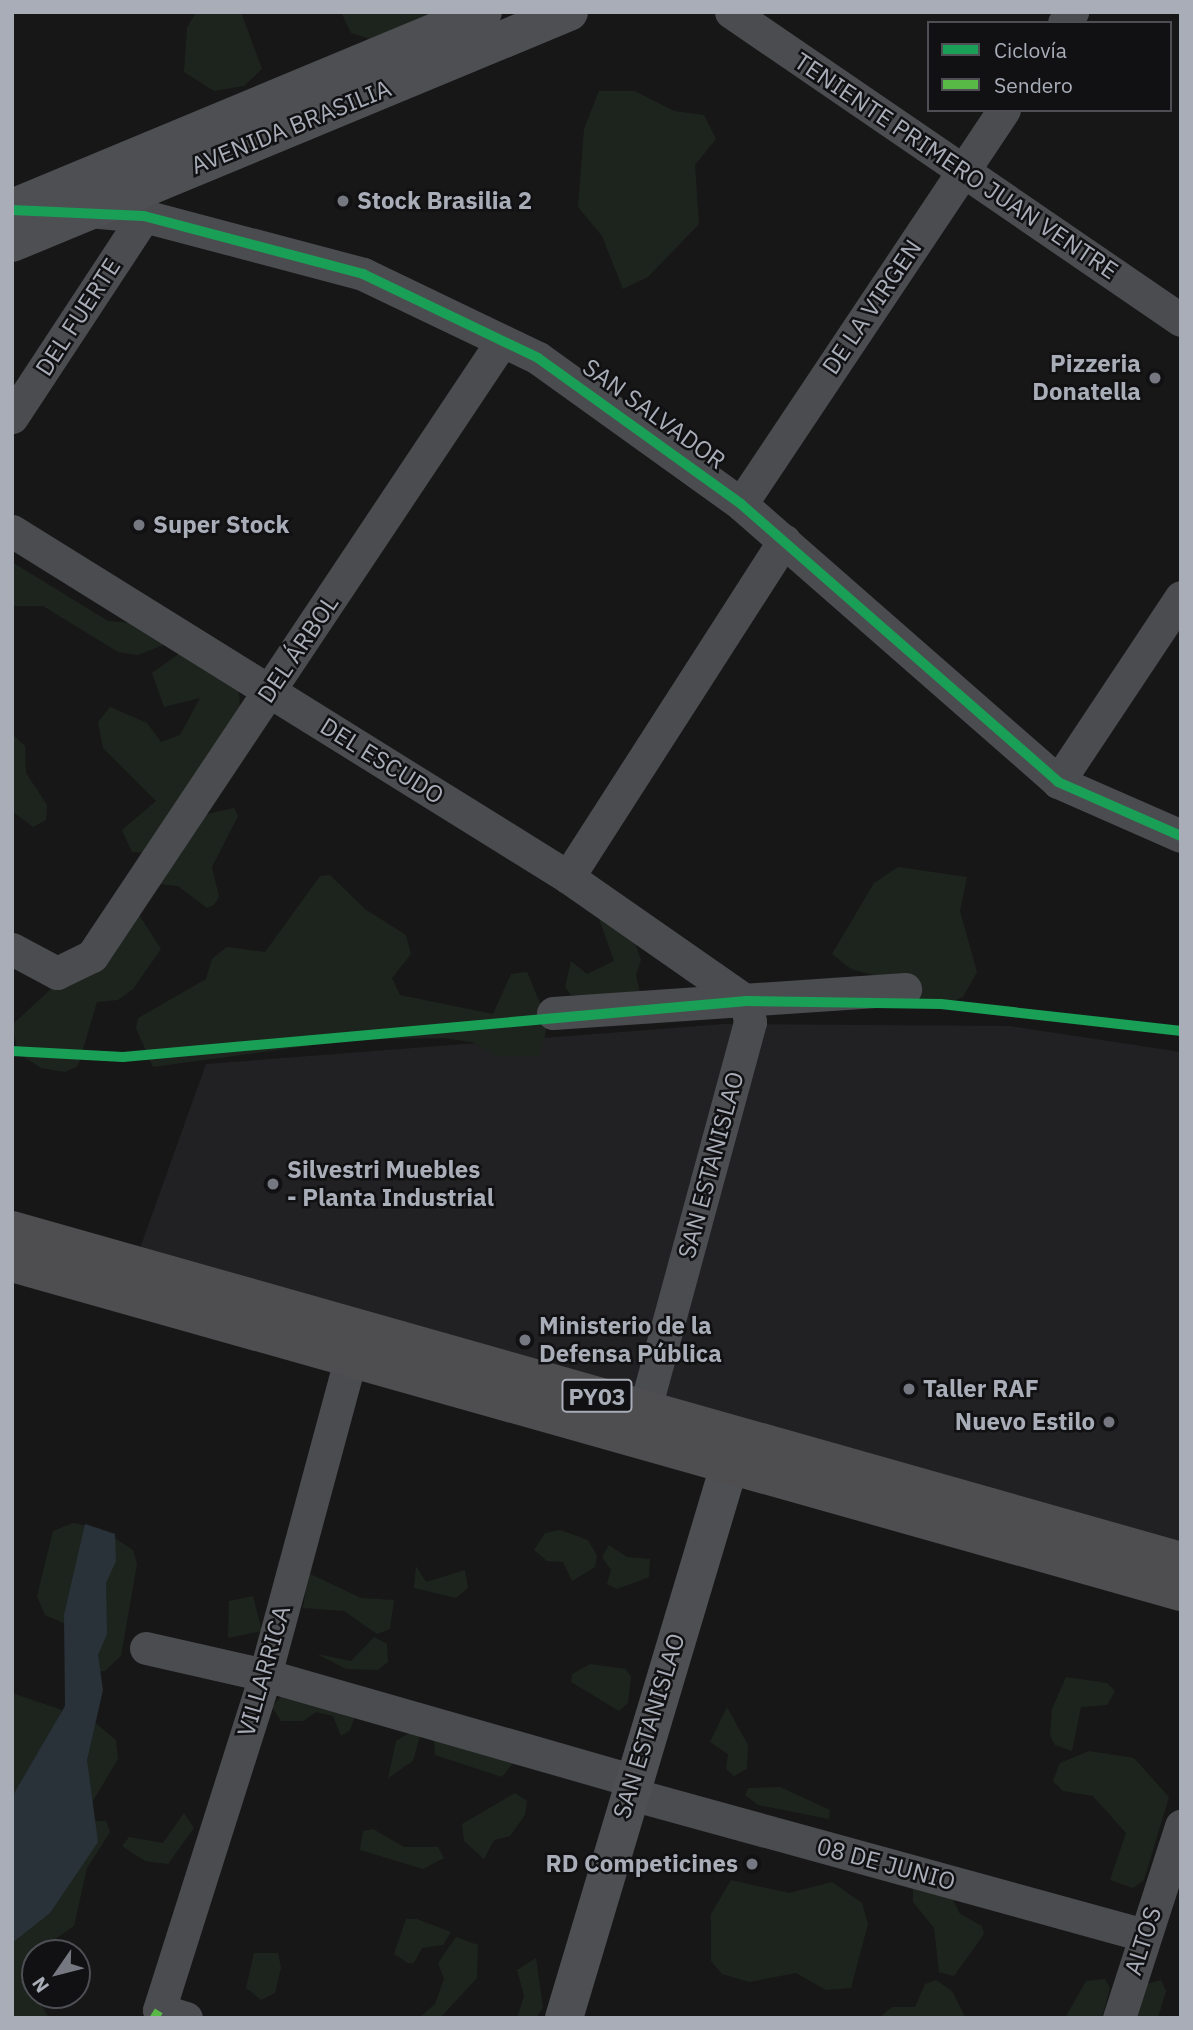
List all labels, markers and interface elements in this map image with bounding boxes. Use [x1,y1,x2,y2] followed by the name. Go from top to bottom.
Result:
[927,21,1172,112] legend
[994,36,1067,64] text: Ciclovía
[789,47,1123,285] street label: TENIENTE PRIMERO JUAN VENTRE
[994,71,1073,99] text: Sendero
[187,74,395,180] street label: AVENIDA BRASILIA
[357,187,532,215] place label: Stock Brasilia 2
[335,193,351,209] marker: Stock Brasilia 2
[816,234,928,380] street label: DE LA VIRGEN
[29,253,127,381] street label: DEL FUERTE
[1032,350,1141,406] place label: Pizzeria Donatella
[577,353,731,475] street label: SAN SALVADOR
[1147,370,1163,386] marker: Pizzeria Donatella
[153,511,289,539] place label: Super Stock
[131,517,147,533] marker: Super Stock
[252,590,344,708] street label: DEL ÁRBOL
[315,712,449,810] street label: DEL ESCUDO
[672,1068,750,1262] street label: SAN ESTANISLAO
[287,1156,494,1212] place label: Silvestri Muebles - Planta Industrial
[265,1176,281,1192] marker: Silvestri Muebles - Planta Industrial
[539,1312,722,1368] place label: Ministerio de la Defensa Pública
[517,1332,533,1348] marker: Ministerio de la Defensa Pública
[923,1375,1039,1403] place label: Taller RAF
[560,1376,634,1415] road number: PY03
[901,1381,917,1397] marker: Taller RAF
[955,1408,1095,1436] place label: Nuevo Estilo
[1101,1414,1117,1430] marker: Nuevo Estilo
[232,1602,296,1740] street label: VILLARRICA
[607,1630,691,1822] street label: SAN ESTANISLAO
[814,1832,958,1896] street label: 08 DE JUNIO
[546,1850,738,1878] place label: RD Competicines
[744,1856,760,1872] marker: RD Competicines
[1119,1903,1167,1979] street label: ALTOS
[21,1939,91,2009] north arrow
[27,1972,54,1997] text: N

